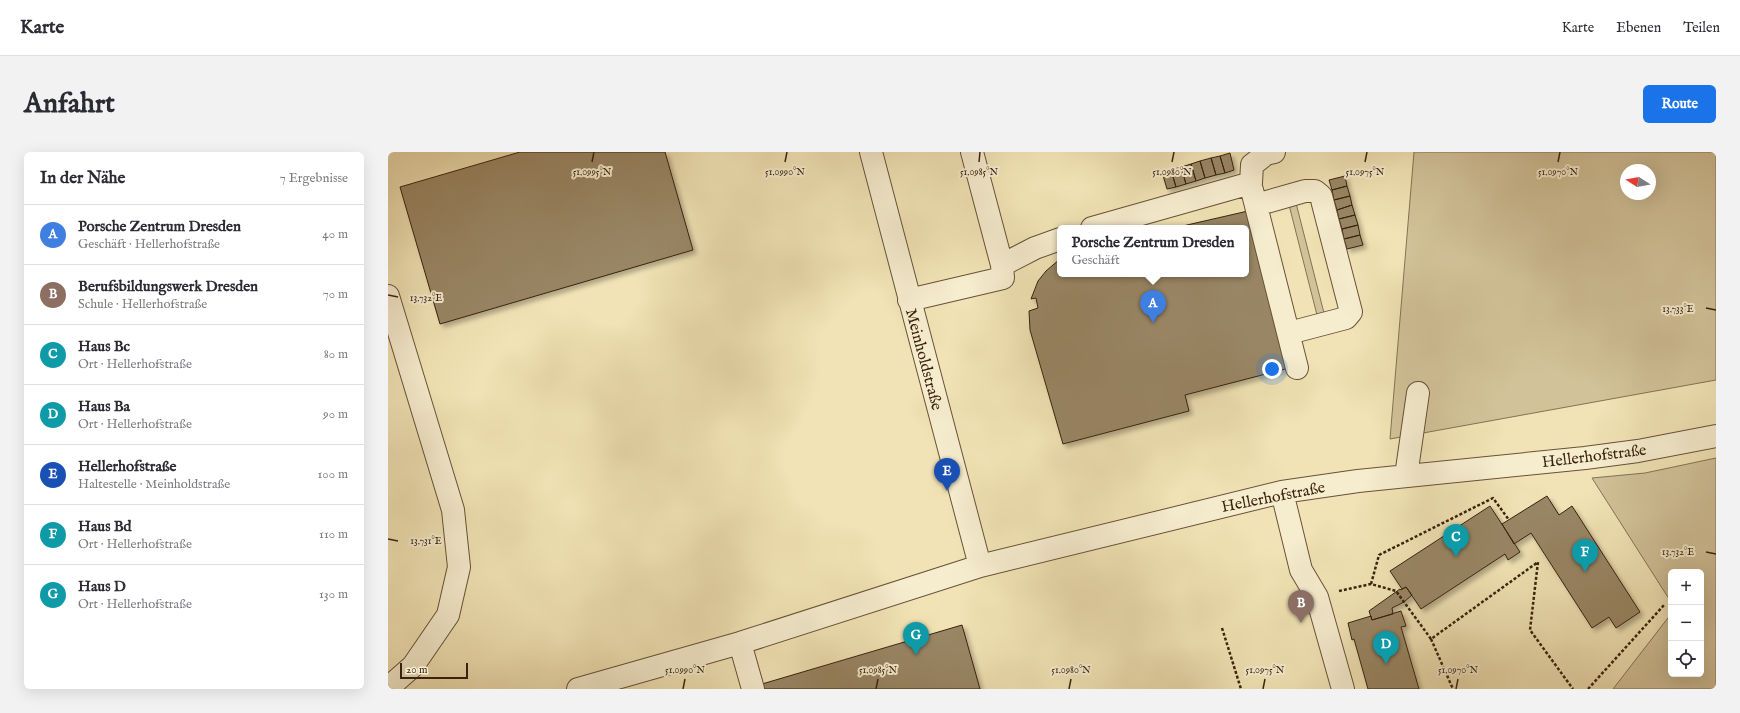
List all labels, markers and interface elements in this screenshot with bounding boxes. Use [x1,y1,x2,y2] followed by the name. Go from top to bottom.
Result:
[20,16,64,40] text: Karte
[1562,19,1594,37] text: Karte
[1616,19,1661,37] text: Ebenen
[1683,19,1720,37] text: Teilen
[1643,85,1716,123] button: Route
[24,87,115,122] text: Anfahrt
[1620,164,1656,200] north arrow
[573,166,612,179] text: 51.0995°N
[765,166,805,179] text: 51.0990°N
[960,166,998,179] text: 51.0985°N
[1152,166,1192,179] text: 51.0980°N
[1346,166,1385,179] text: 51.0975°N
[1538,166,1578,179] text: 51.0970°N
[40,168,125,189] text: In der Nähe
[280,170,348,187] text: 7 Ergebnisse
[78,217,241,236] text: Porsche Zentrum Dresden
[1057,225,1249,277] popup
[49,226,57,243] text: A
[322,226,348,243] text: 40 m
[1072,233,1234,252] text: Porsche Zentrum Dresden
[78,236,220,253] text: Geschäft · Hellerhofstraße
[1072,252,1120,269] text: Geschäft
[78,277,258,296] text: Berufsbildungswerk Dresden
[49,286,57,303] text: B
[323,286,348,303] text: 70 m
[1140,290,1166,323] pin: A
[410,292,442,305] text: 13.732°E
[78,296,207,313] text: Schule · Hellerhofstraße
[1662,303,1694,316] text: 13.733°E
[900,306,946,413] street label: Meinholdstraße
[78,337,130,356] text: Haus Bc
[48,346,58,363] text: C
[324,346,348,363] text: 80 m
[78,356,192,373] text: Ort · Hellerhofstraße
[1262,359,1282,379] your location
[78,397,130,416] text: Haus Ba
[48,406,58,423] text: D
[323,406,348,423] text: 90 m
[78,416,192,433] text: Ort · Hellerhofstraße
[1541,441,1648,473] street label: Hellerhofstraße
[78,457,176,476] text: Hellerhofstraße
[934,458,960,491] pin: E
[48,466,58,483] text: E
[318,466,348,483] text: 100 m
[78,476,230,493] text: Haltestelle · Meinholdstraße
[1220,478,1327,518] street label: Hellerhofstraße
[78,517,132,536] text: Haus Bd
[1443,524,1469,557] pin: C
[49,526,57,543] text: F
[319,526,348,543] text: 110 m
[410,535,442,548] text: 13.731°E
[78,536,192,553] text: Ort · Hellerhofstraße
[1572,539,1598,572] pin: F
[1662,546,1694,559] text: 13.732°E
[1668,569,1704,677] map controls
[1668,569,1704,605] button: +
[78,577,126,596] text: Haus D
[48,586,58,603] text: G
[319,586,348,603] text: 130 m
[1288,590,1314,623] pin: B
[78,596,192,613] text: Ort · Hellerhofstraße
[1668,605,1704,641] button: −
[903,622,929,655] pin: G
[1373,631,1399,664] pin: D
[1668,641,1704,677] button: locate
[400,661,468,680] scale bar
[406,663,427,677] text: 20 m
[665,664,705,677] text: 51.0990°N
[859,664,897,677] text: 51.0985°N
[1051,664,1091,677] text: 51.0980°N
[1246,664,1285,677] text: 51.0975°N
[1438,664,1478,677] text: 51.0970°N

